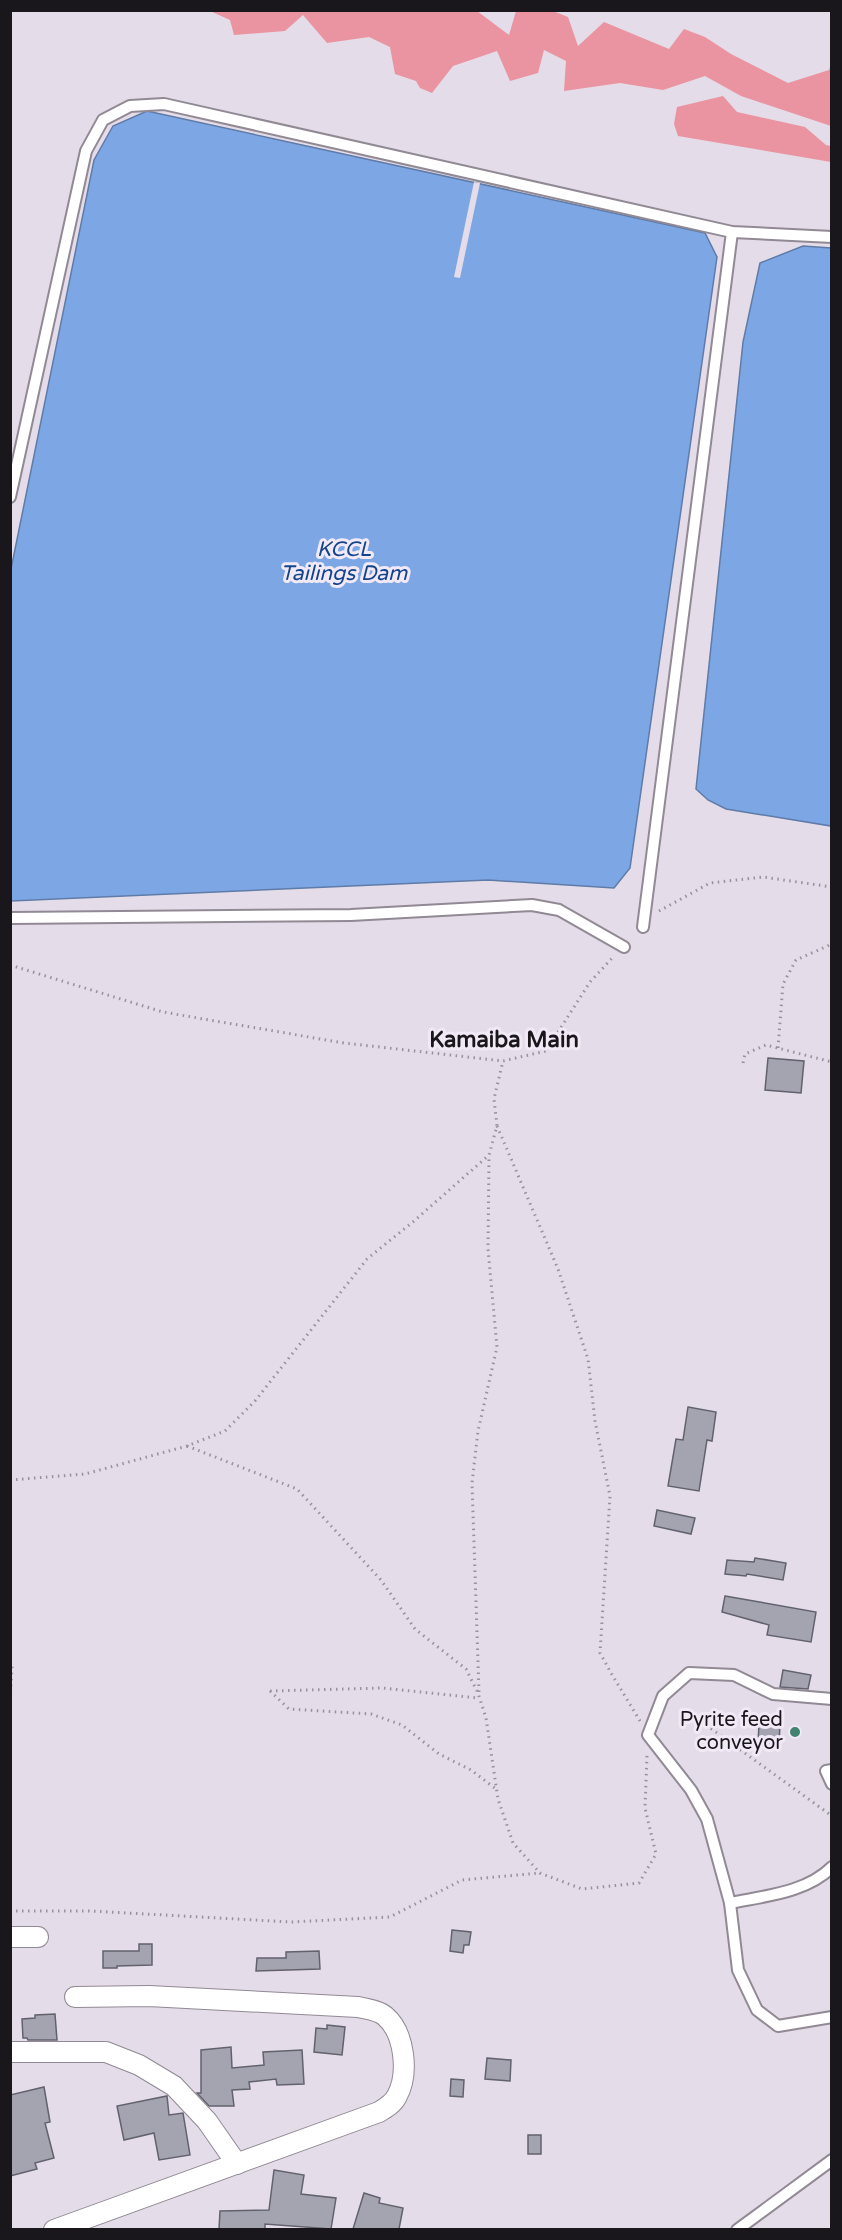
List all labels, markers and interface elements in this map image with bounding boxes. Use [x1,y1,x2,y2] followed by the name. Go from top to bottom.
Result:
[281,537,408,586] water label: KCCL Tailings Dam
[429,1027,579,1053] district label: Kamaiba Main
[680,1708,783,1755] place label: Pyrite feed conveyor
[788,1725,802,1739] marker: Pyrite feed conveyor

